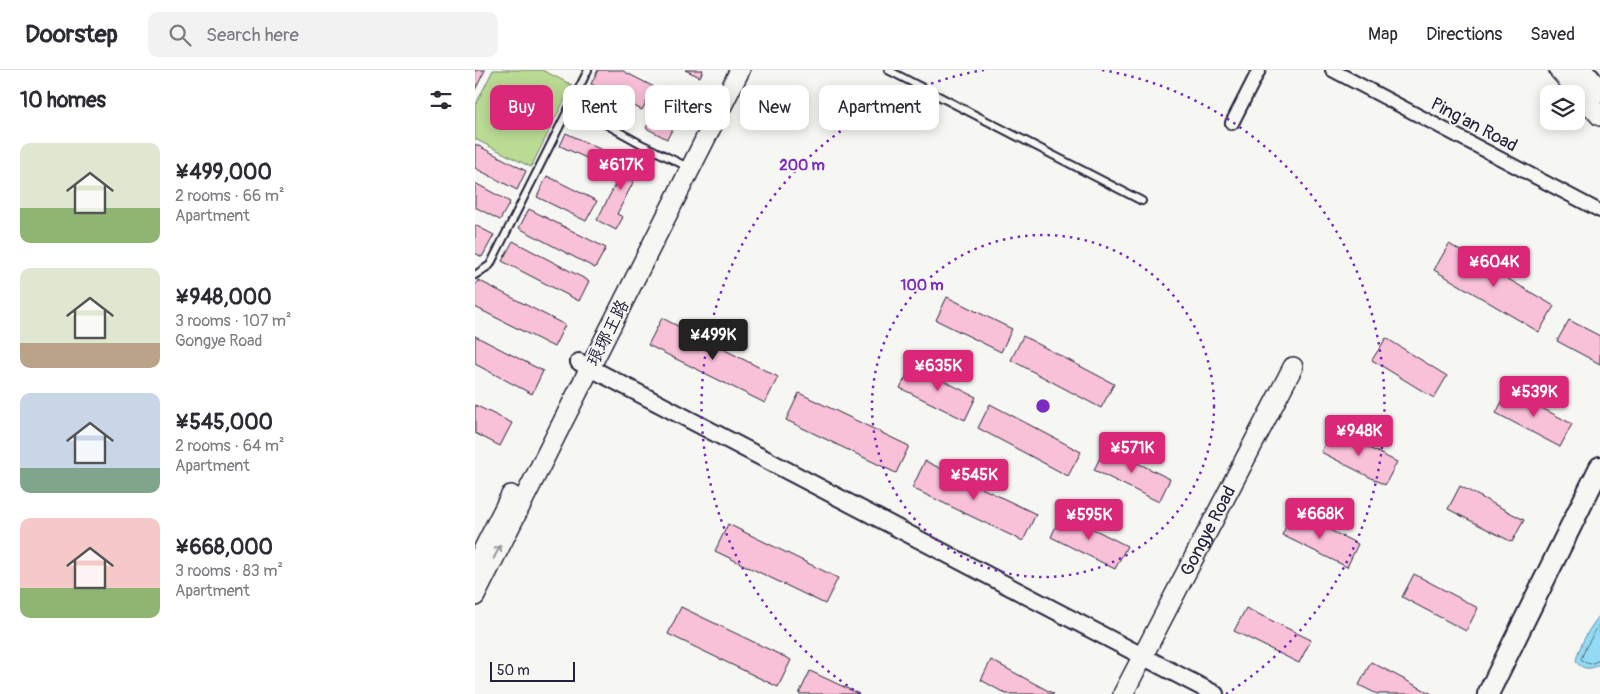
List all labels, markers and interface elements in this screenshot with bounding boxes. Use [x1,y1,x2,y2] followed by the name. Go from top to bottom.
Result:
[148,12,498,57] search box
[25,20,118,49] text: Doorstep
[166,21,194,49] icon: search
[206,23,299,47] text: Search here
[1368,23,1398,46] text: Map
[1426,23,1502,46] text: Directions
[1530,23,1575,46] text: Saved
[490,85,553,130] chip: Buy
[563,85,635,130] chip: Rent
[645,85,730,130] chip: Filters
[740,85,809,130] chip: New
[819,85,939,130] chip: Apartment
[1540,85,1585,130] map controls
[1540,85,1585,130] button: layers
[427,86,455,114] icon: filters
[20,87,106,114] text: 10 homes
[1427,93,1521,157] street label: Ping'an Road
[586,148,656,191] pin: ¥617K
[599,155,643,175] text: ¥617K
[779,156,825,175] text: 200 m
[175,159,272,186] text: ¥499,000
[60,163,120,223] icon: home
[175,186,285,206] text: 2 rooms · 66 m²
[175,206,250,226] text: Apartment
[1459,246,1529,288] pin: ¥604K
[1469,252,1519,272] text: ¥604K
[901,276,943,295] text: 100 m
[175,284,272,311] text: ¥948,000
[60,288,120,348] icon: home
[581,296,635,370] street label: 琅琊王路
[175,311,292,331] text: 3 rooms · 107 m²
[678,318,748,361] pin: ¥499K
[690,325,736,345] text: ¥499K
[175,331,262,351] text: Gongye Road
[903,350,973,392] pin: ¥635K
[914,356,962,376] text: ¥635K
[1499,376,1569,418] pin: ¥539K
[1511,382,1557,402] text: ¥539K
[1034,397,1052,415] centre of rings
[175,409,273,436] text: ¥545,000
[60,413,120,473] icon: home
[1324,414,1394,457] pin: ¥948K
[1336,421,1382,441] text: ¥948K
[1097,432,1167,474] pin: ¥571K
[175,436,285,456] text: 2 rooms · 64 m²
[1110,438,1154,458] text: ¥571K
[175,456,250,476] text: Apartment
[939,458,1009,501] pin: ¥545K
[950,465,998,485] text: ¥545K
[1175,482,1241,580] street label: Gongye Road
[1054,498,1124,541] pin: ¥595K
[1285,498,1355,540] pin: ¥668K
[1296,504,1344,524] text: ¥668K
[1066,505,1112,525] text: ¥595K
[175,534,273,561] text: ¥668,000
[60,538,120,598] icon: home
[493,545,502,560] one-way arrow
[175,561,283,581] text: 3 rooms · 83 m²
[175,581,250,601] text: Apartment
[490,659,575,682] scale bar
[497,662,530,679] text: 50 m

